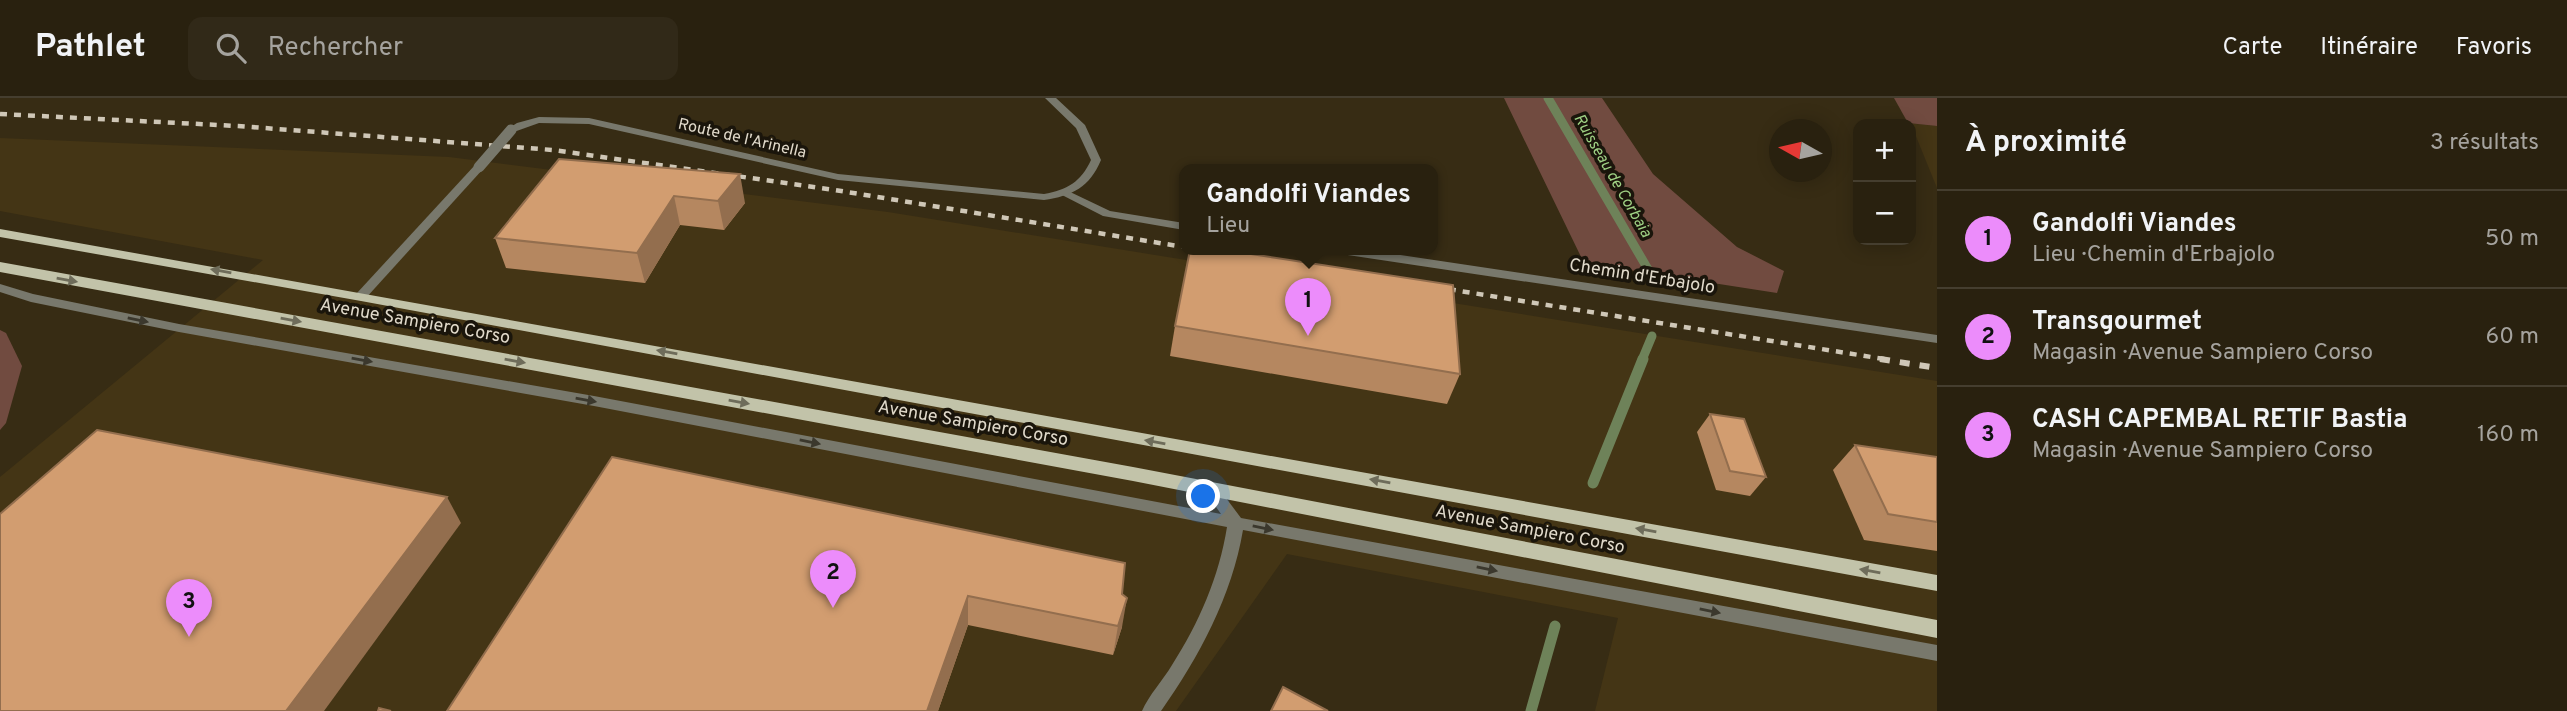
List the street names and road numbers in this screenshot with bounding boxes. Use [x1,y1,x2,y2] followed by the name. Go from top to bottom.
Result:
[676,115,808,163] street label: Route de l'Arinella
[1567,254,1717,300] street label: Chemin d'Erbajolo
[318,294,512,350] street label: Avenue Sampiero Corso
[876,396,1070,452] street label: Avenue Sampiero Corso
[1433,500,1627,560] street label: Avenue Sampiero Corso

